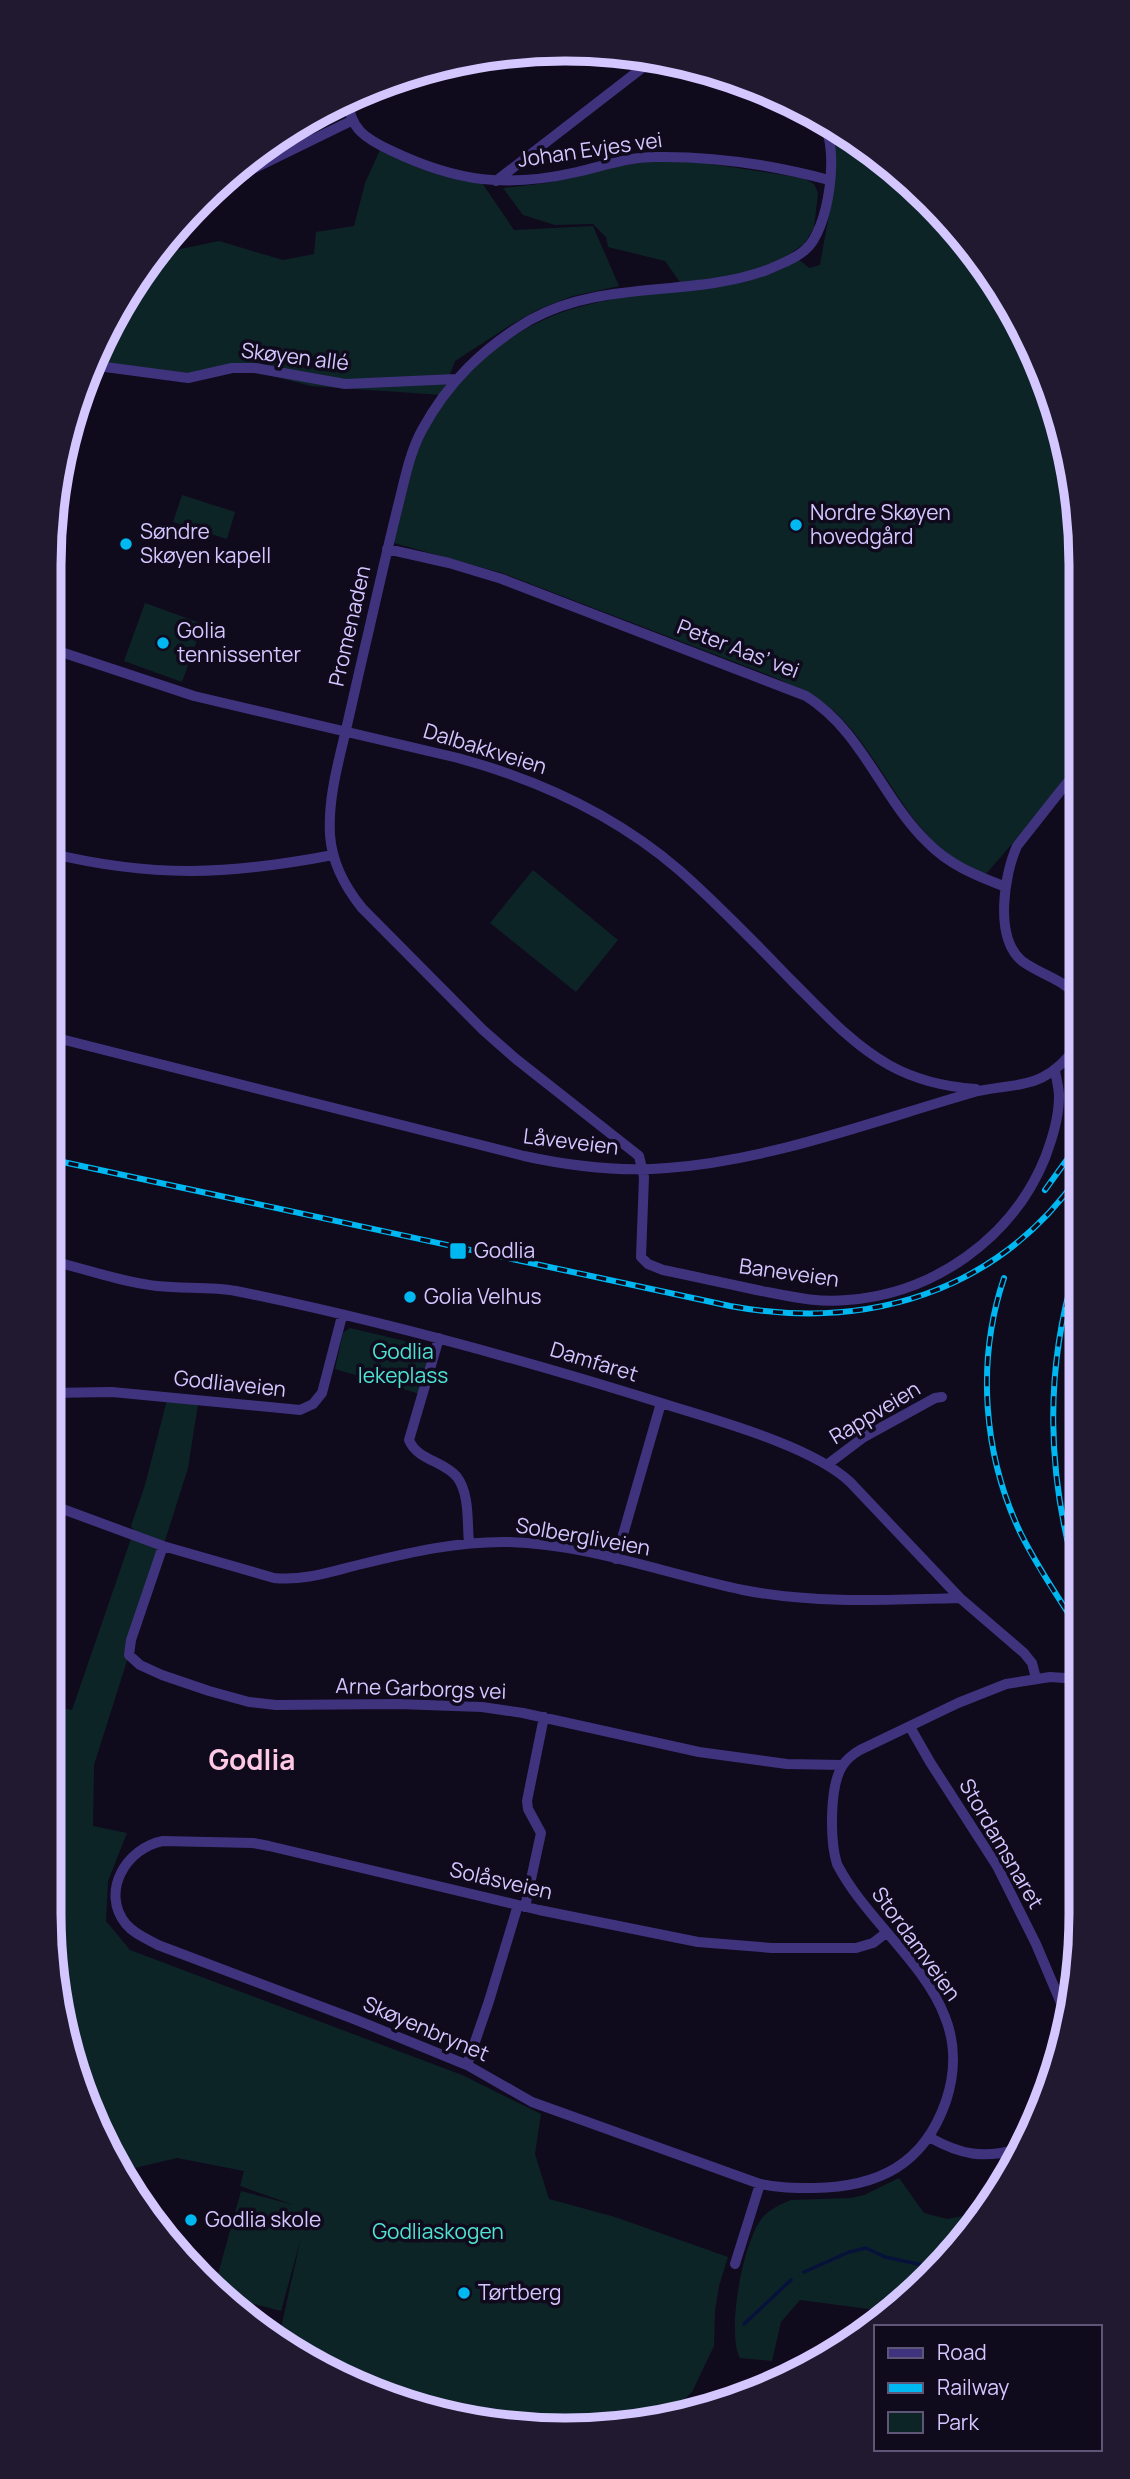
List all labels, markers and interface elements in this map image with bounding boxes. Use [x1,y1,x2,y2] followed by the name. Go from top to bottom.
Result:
[516,125,664,173] street label: Johan Evjes vei
[240,336,351,376] street label: Skøyen allé
[810,498,951,550] place label: Nordre Skøyen hovedgård
[140,517,271,569] place label: Søndre Skøyen kapell
[788,517,804,533] marker: Nordre Skøyen hovedgård
[118,536,134,552] marker: Søndre Skøyen kapell
[322,563,377,689] street label: Promenaden
[673,612,803,684] street label: Peter Aas’ vei
[177,616,302,668] place label: Golia tennissenter
[155,635,171,651] marker: Golia tennissenter
[420,716,550,780] street label: Dalbakkveien
[522,1121,620,1161] street label: Låveveien
[474,1236,535,1264] place label: Godlia
[448,1241,468,1261] marker: Godlia
[737,1251,841,1293] street label: Baneveien
[424,1282,541,1310] place label: Golia Velhus
[402,1289,418,1305] marker: Golia Velhus
[547,1334,642,1388] street label: Damfaret
[358,1337,448,1389] park label: Godlia lekeplass
[173,1363,288,1403] street label: Godliaveien
[824,1374,925,1450] street label: Rappveien
[514,1510,653,1562] street label: Solbergliveien
[335,1671,507,1705] street label: Arne Garborgs vei
[209,1740,295,1778] district label: Godlia
[953,1773,1050,1914] street label: Stordamsnaret
[447,1855,555,1905] street label: Solåsveien
[866,1881,968,2006] street label: Stordamveien
[359,1989,494,2067] street label: Skøyenbrynet
[205,2205,321,2233] place label: Godlia skole
[183,2212,199,2228] marker: Godlia skole
[372,2217,504,2245] park label: Godliaskogen
[478,2278,562,2306] place label: Tørtberg
[456,2285,472,2301] marker: Tørtberg
[874,2325,1102,2451] legend
[937,2338,987,2366] text: Road
[937,2373,1009,2401] text: Railway
[937,2408,979,2436] text: Park

